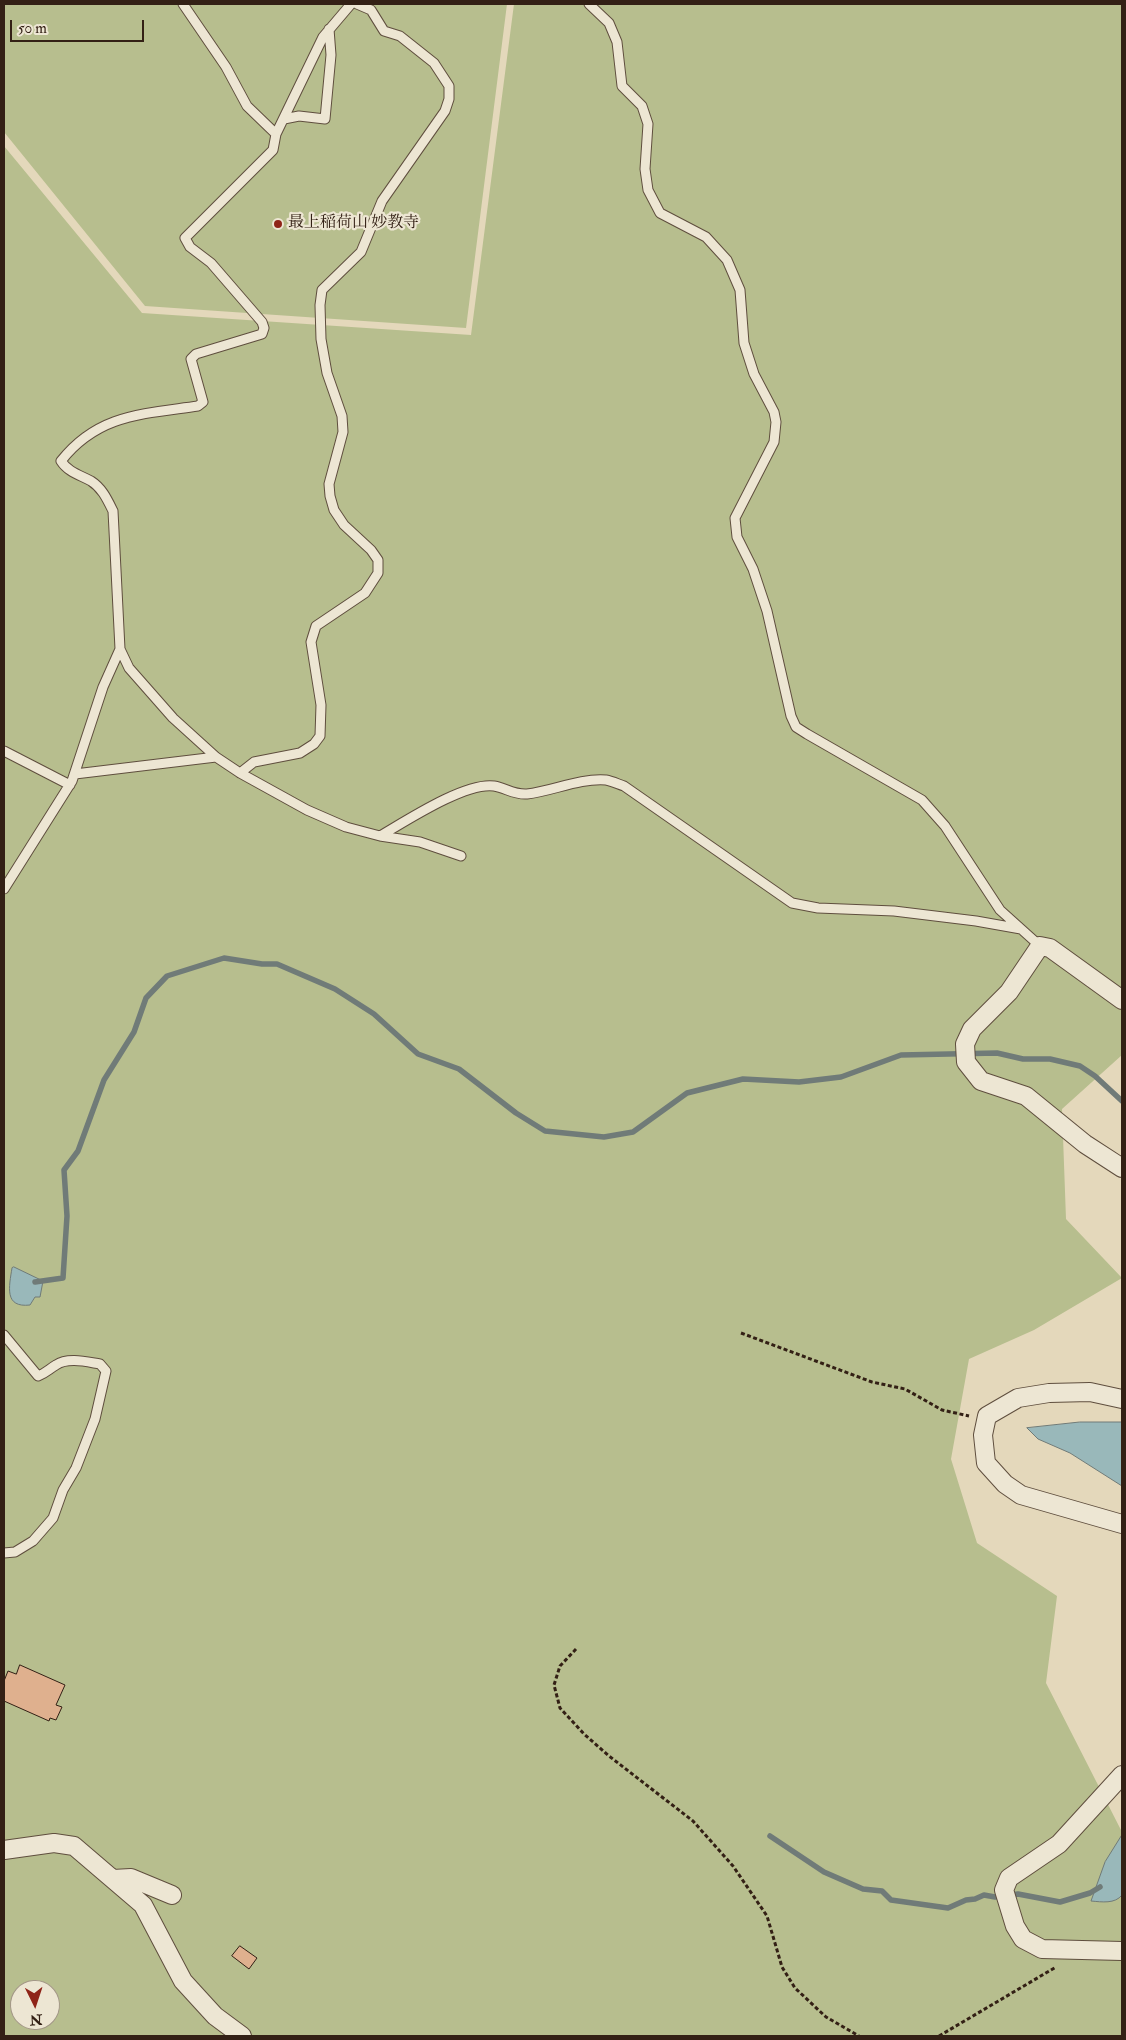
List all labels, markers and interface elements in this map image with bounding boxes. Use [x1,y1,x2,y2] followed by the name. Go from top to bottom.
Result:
[12,10,146,42] scale bar
[18,19,47,38] text: 50 m
[288,214,419,234] place label: 最上稲荷山 妙教寺
[272,218,284,230] marker: 最上稲荷山 妙教寺
[10,1980,60,2030] north arrow
[29,2011,43,2028] text: N

